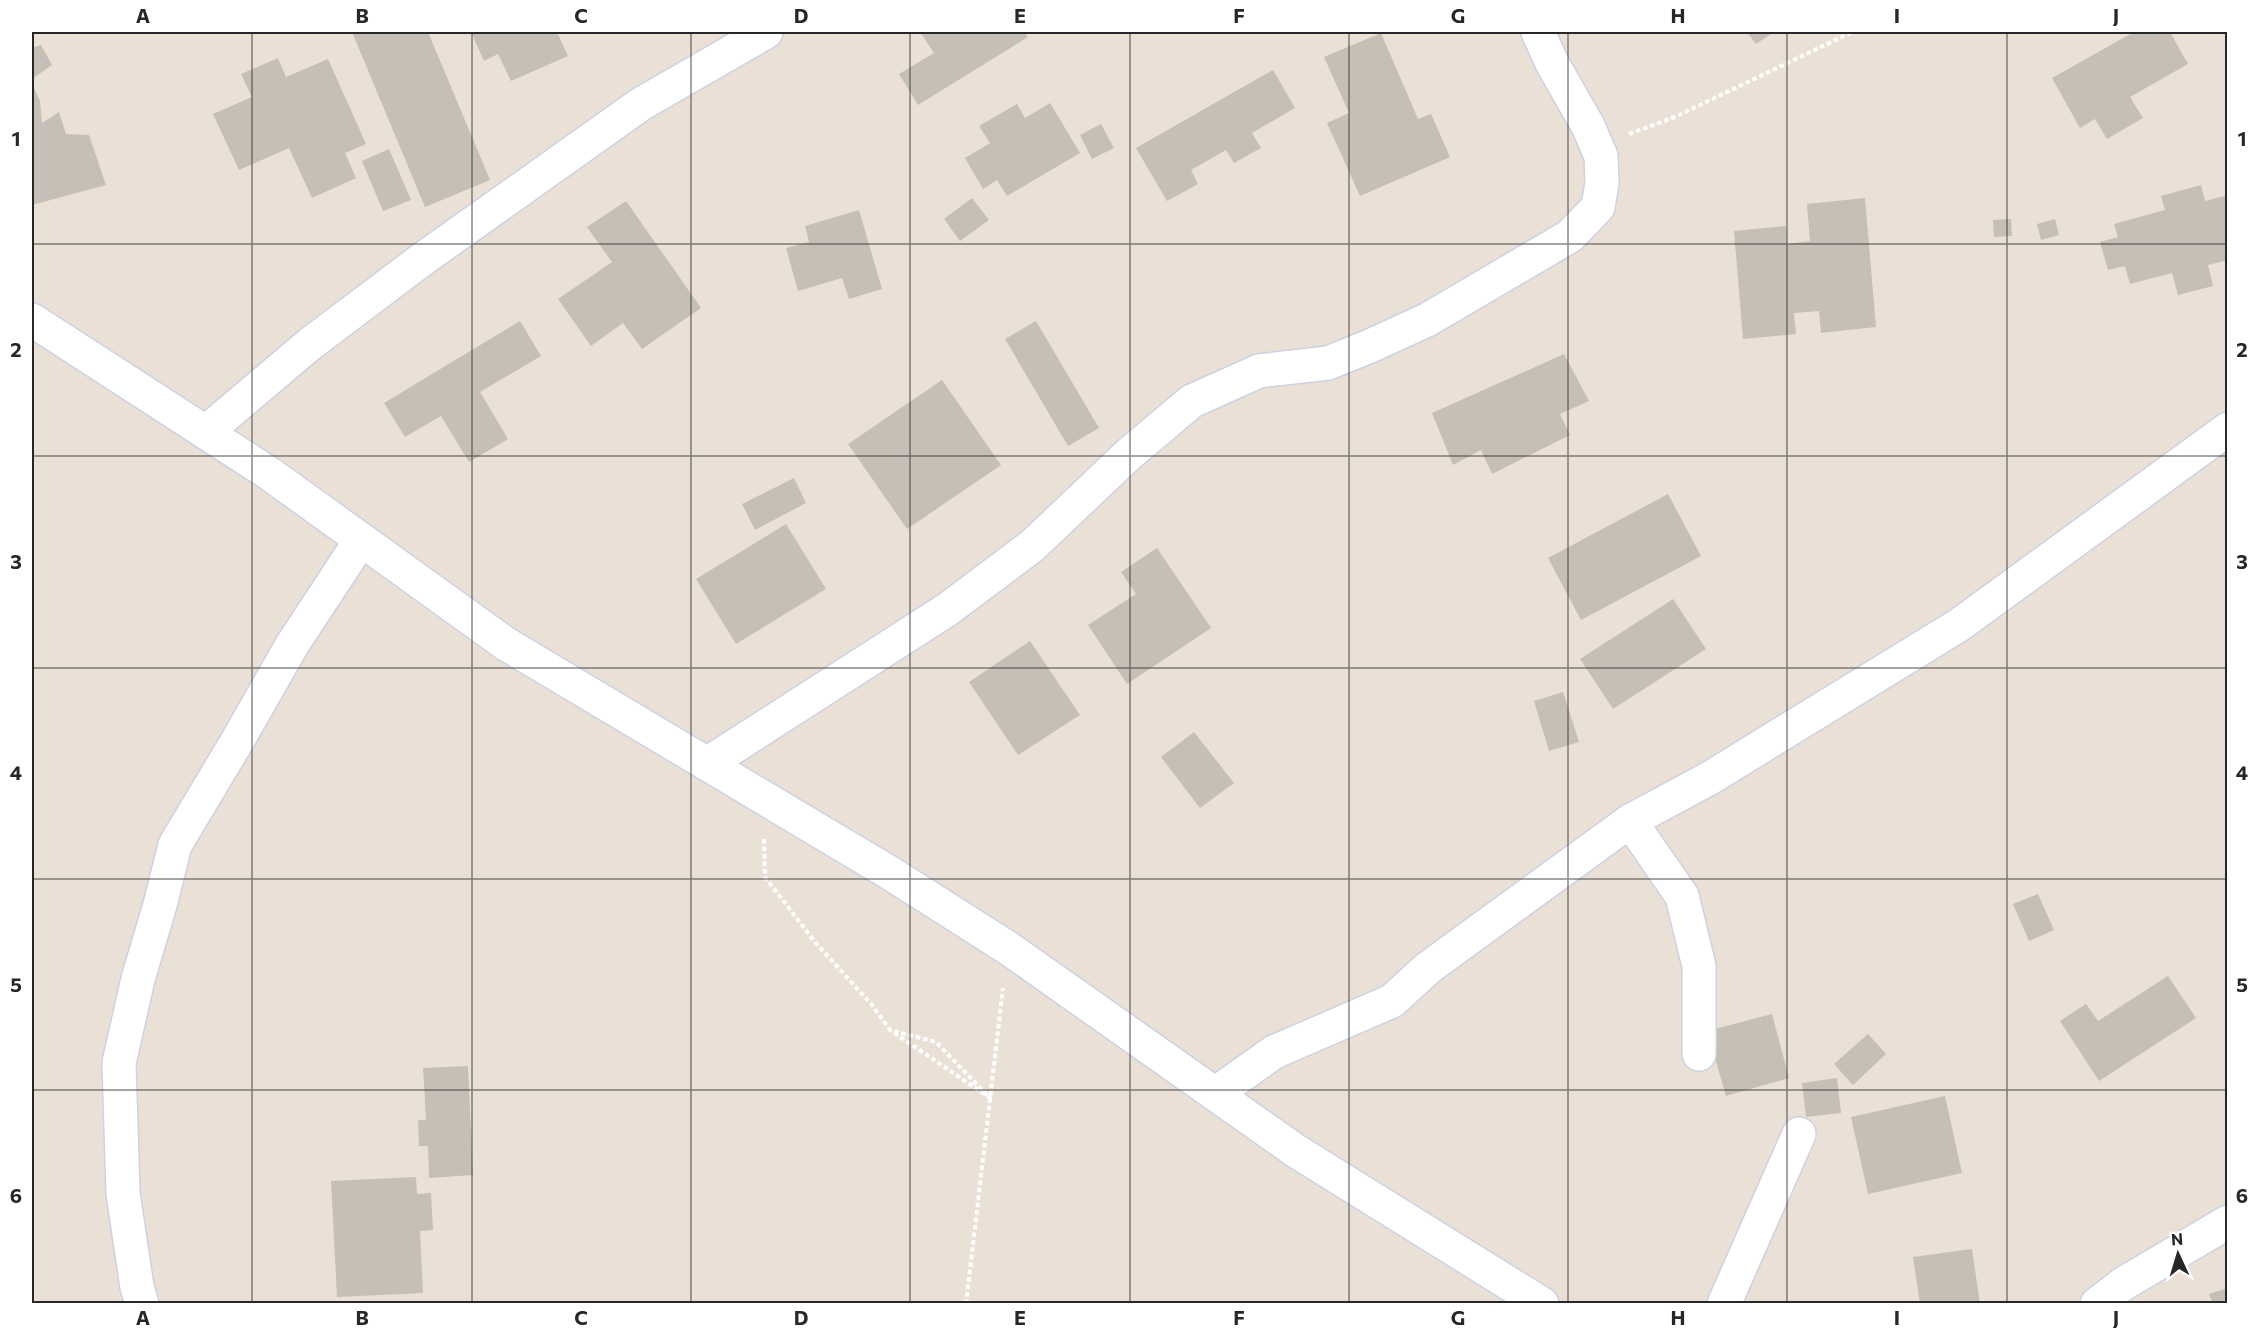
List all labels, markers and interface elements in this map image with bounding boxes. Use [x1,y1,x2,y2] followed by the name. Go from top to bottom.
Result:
[136,3,150,27] text: A
[355,3,369,27] text: B
[574,3,588,27] text: C
[794,3,808,27] text: D
[1014,3,1026,27] text: E
[1233,3,1245,27] text: F
[1451,3,1465,27] text: G
[1671,3,1686,27] text: H
[1894,3,1900,27] text: I
[2113,3,2119,27] text: J
[11,126,21,150] text: 1
[2237,126,2247,150] text: 1
[10,337,22,361] text: 2
[2236,337,2248,361] text: 2
[10,549,22,573] text: 3
[2236,549,2248,573] text: 3
[10,760,22,784] text: 4
[2236,760,2248,784] text: 4
[10,972,22,996] text: 5
[2236,972,2248,996] text: 5
[10,1183,22,1207] text: 6
[2236,1183,2248,1207] text: 6
[2148,1224,2208,1284] north arrow
[2170,1229,2184,1248] text: N
[136,1305,150,1329] text: A
[355,1305,369,1329] text: B
[574,1305,588,1329] text: C
[794,1305,808,1329] text: D
[1014,1305,1026,1329] text: E
[1233,1305,1245,1329] text: F
[1451,1305,1465,1329] text: G
[1671,1305,1686,1329] text: H
[1894,1305,1900,1329] text: I
[2113,1305,2119,1329] text: J

